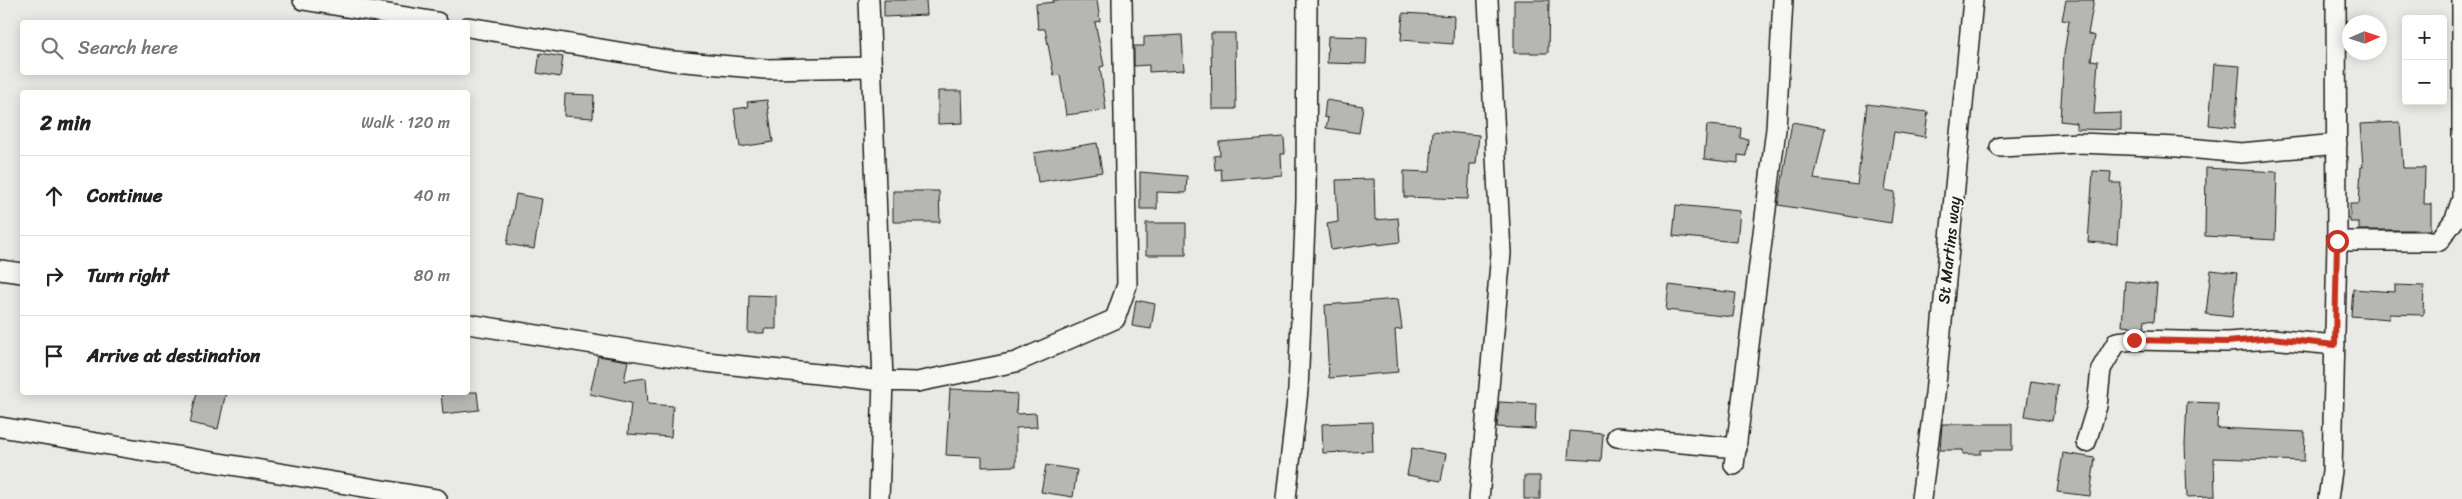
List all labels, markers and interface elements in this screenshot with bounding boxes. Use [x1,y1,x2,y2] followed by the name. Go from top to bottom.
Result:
[2342,15,2387,60] north arrow
[2402,15,2447,105] map controls
[2402,15,2447,60] button: +
[20,20,470,75] search box
[78,31,178,64] text: Search here
[38,34,66,62] icon: search
[2402,60,2447,105] button: −
[40,104,91,142] text: 2 min
[361,108,450,137] text: Walk · 120 m
[87,179,163,212] text: Continue
[413,181,450,210] text: 40 m
[40,182,68,210] icon: ahead
[1929,194,1969,305] street label: St Martins way
[2326,230,2349,253] route start
[87,259,169,292] text: Turn right
[414,261,450,290] text: 80 m
[40,262,68,290] icon: right
[2123,329,2146,352] route end
[87,339,260,372] text: Arrive at destination
[40,342,68,370] icon: arrive

